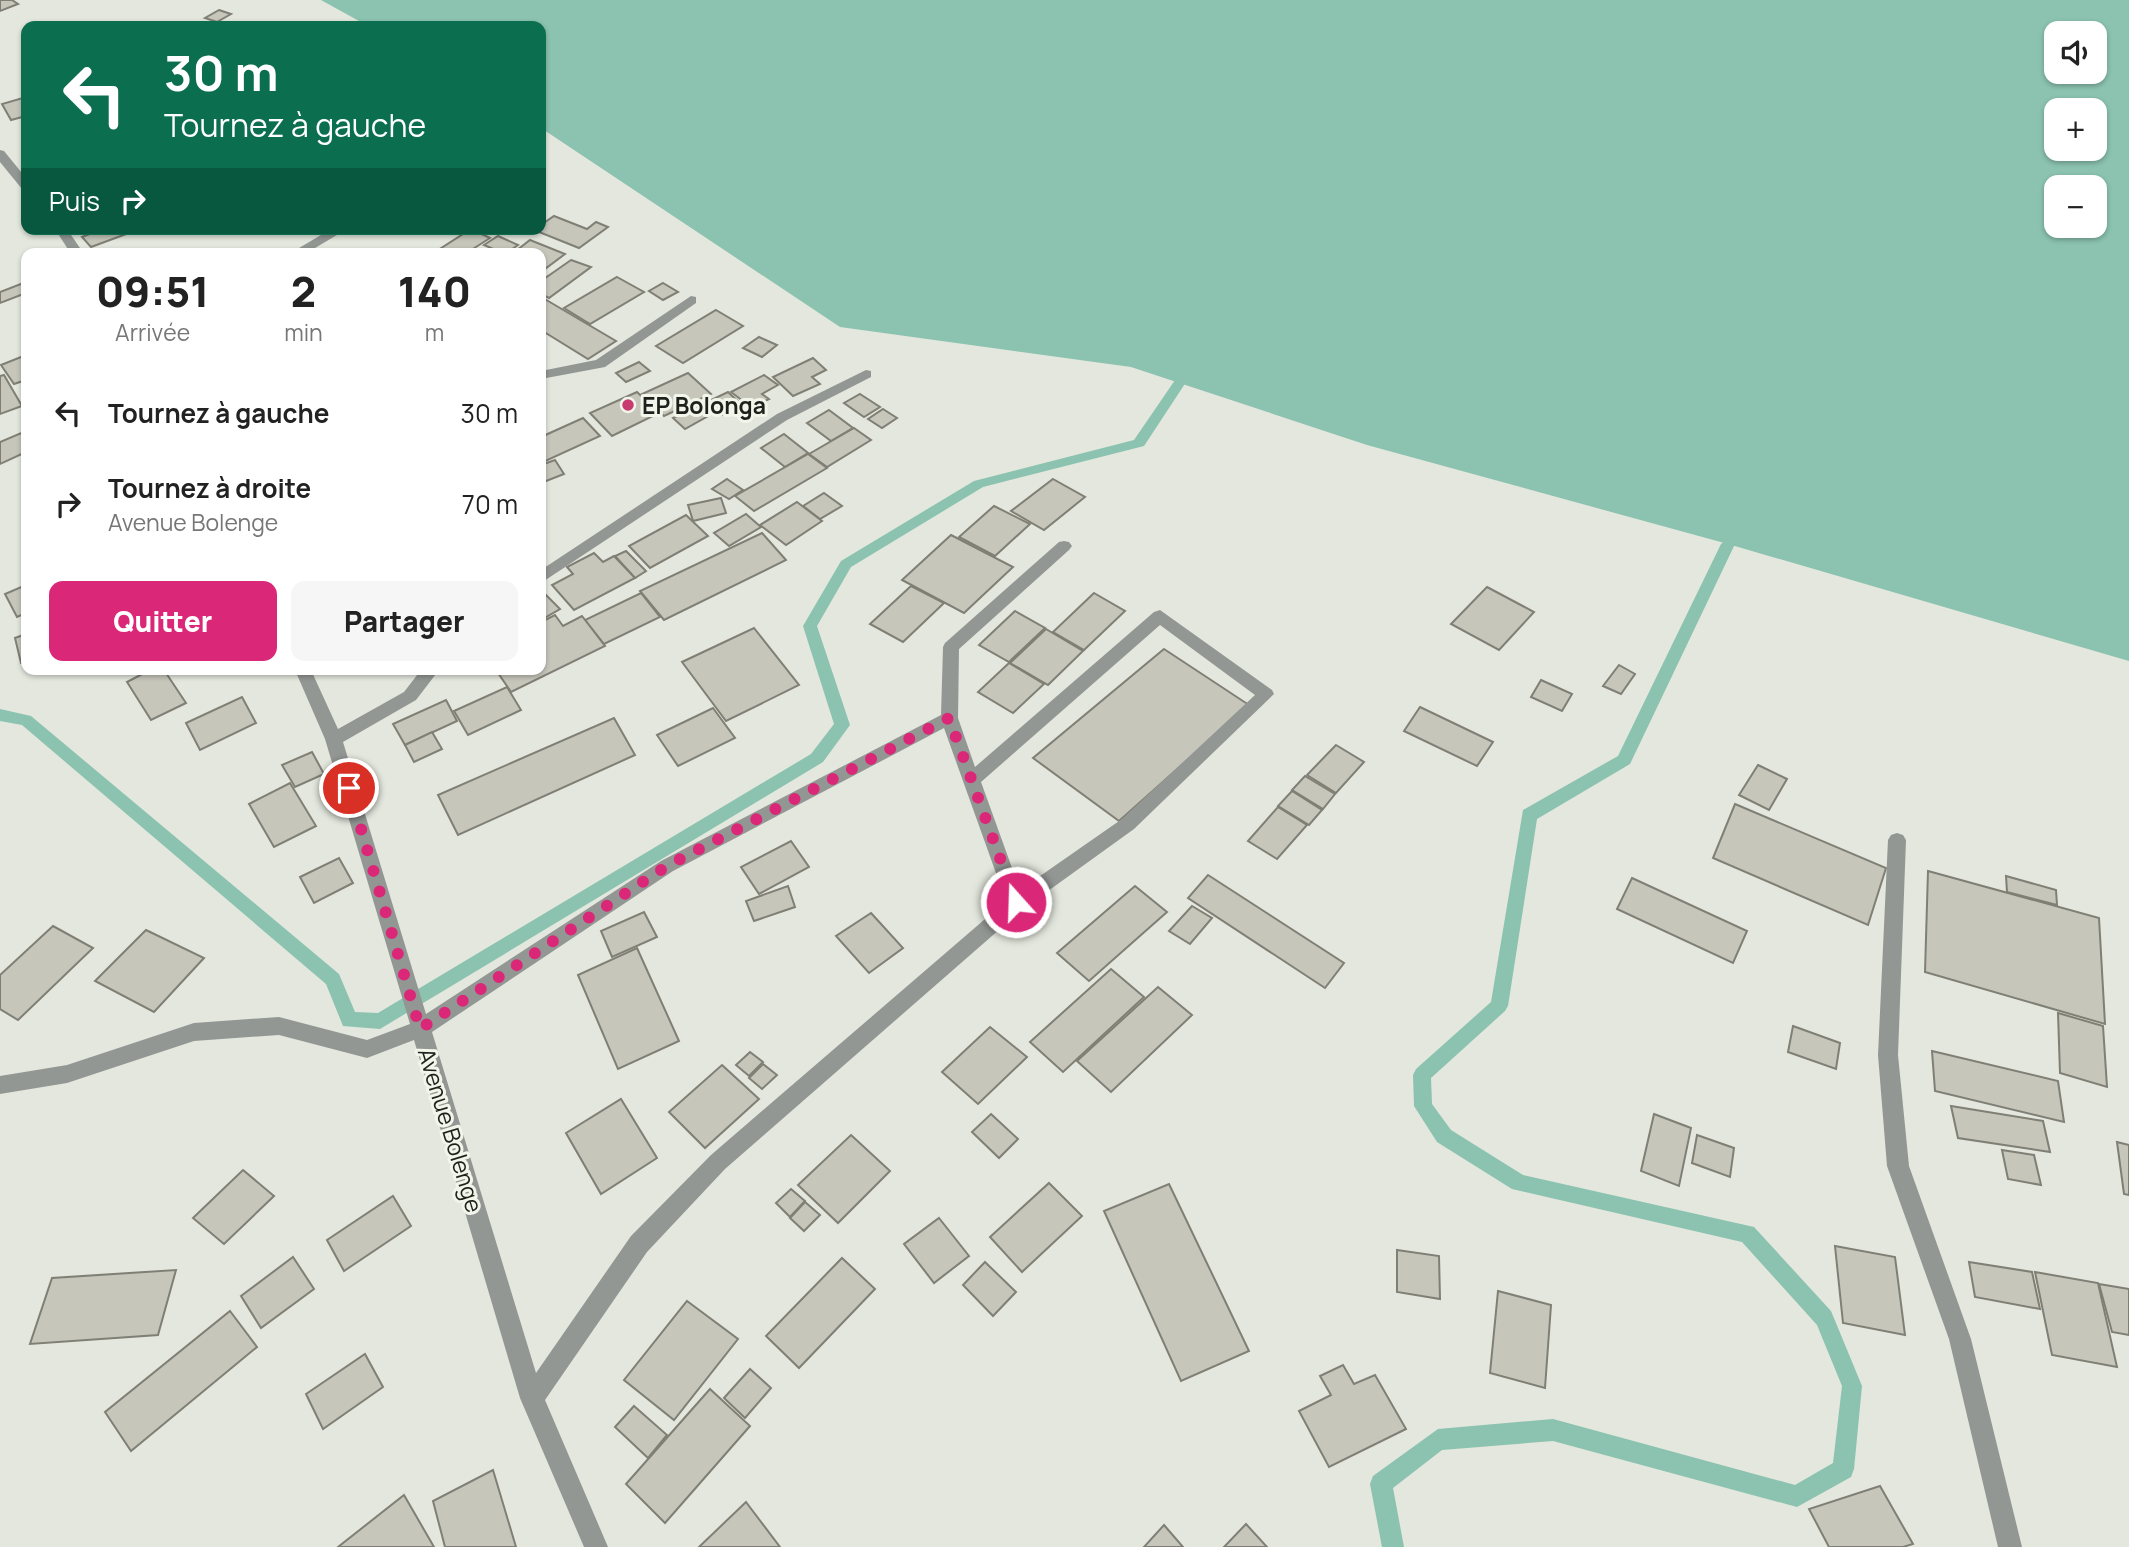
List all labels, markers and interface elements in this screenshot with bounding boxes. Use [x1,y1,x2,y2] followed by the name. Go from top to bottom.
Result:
[2044,21,2107,238] map controls
[2044,21,2107,84] button: sound
[164,39,279,106] text: 30 m
[49,49,140,140] icon: left
[2044,98,2107,161] button: +
[164,103,426,147] text: Tournez à gauche
[2044,175,2107,238] button: −
[114,182,152,220] icon: right
[49,183,100,219] text: Puis
[96,262,209,320] text: 09:51
[291,262,316,320] text: 2
[398,262,471,320] text: 140
[115,316,190,348] text: Arrivée
[284,316,323,348] text: min
[425,316,444,348] text: m
[642,389,766,421] place label: EP Bolonga
[49,394,87,432] icon: left
[108,395,329,431] text: Tournez à gauche
[461,395,518,431] text: 30 m
[620,397,636,413] marker: EP Bolonga
[108,470,311,506] text: Tournez à droite
[49,485,87,523] icon: right
[462,486,518,522] text: 70 m
[108,506,278,538] text: Avenue Bolenge
[49,581,277,661] button: Quitter
[291,581,518,661] button: Partager
[319,758,379,818] pin
[330,769,368,807] icon: arrive
[979,865,1053,939] position arrow
[411,1044,491,1216] street label: Avenue Bolenge

